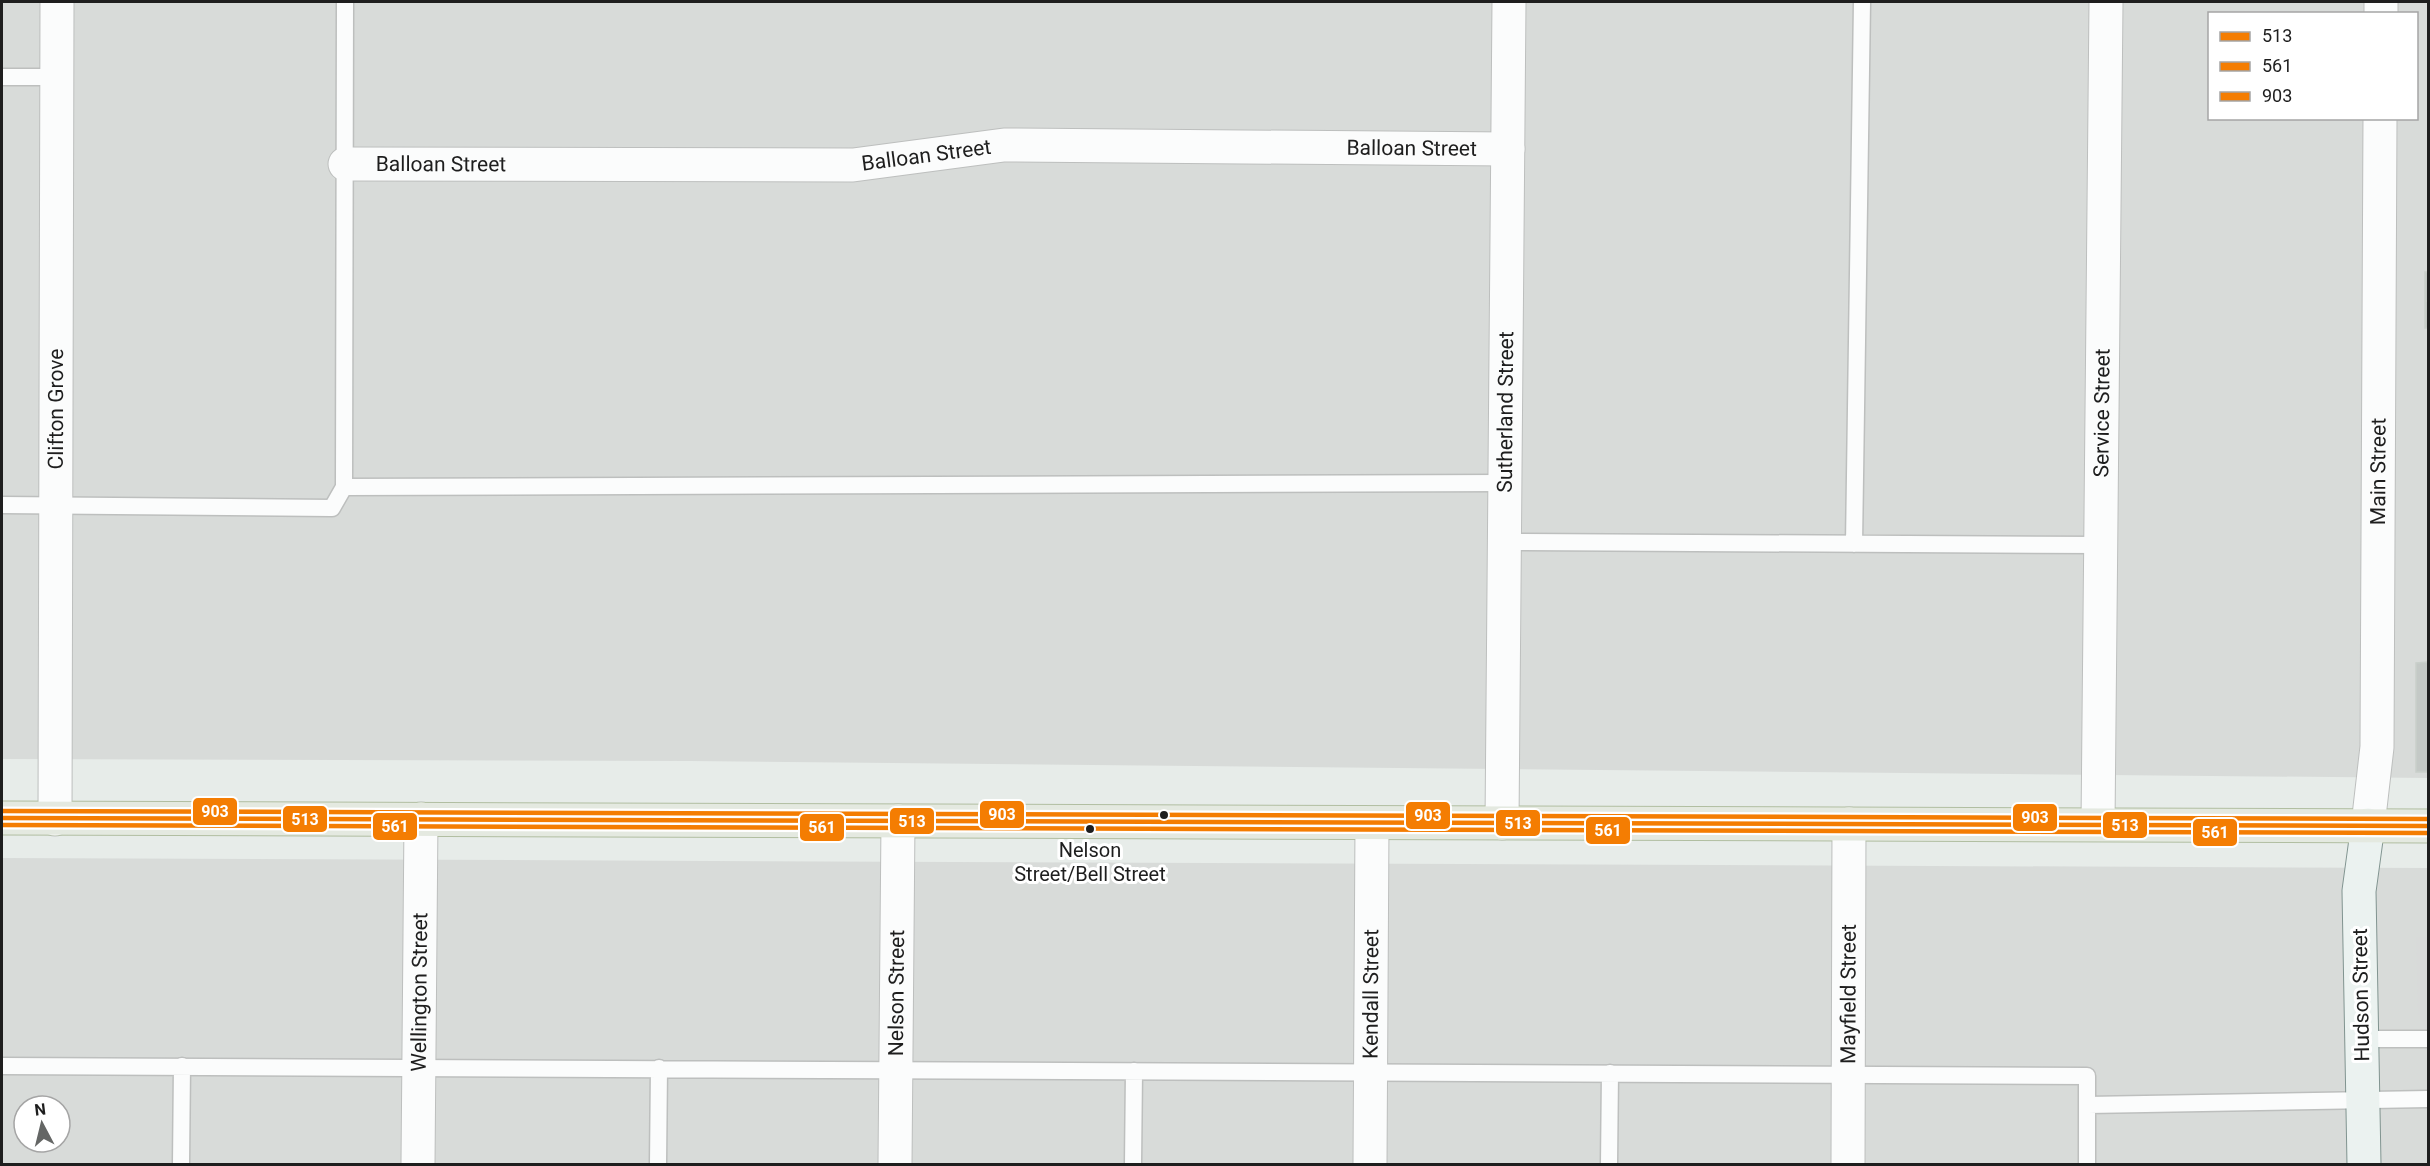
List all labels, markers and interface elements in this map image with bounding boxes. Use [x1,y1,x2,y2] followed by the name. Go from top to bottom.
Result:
[2208,12,2418,120] legend
[2262,25,2292,46] text: 513
[2262,55,2292,76] text: 561
[2262,85,2292,106] text: 903
[860,135,993,176] street label: Balloan Street
[1346,136,1477,161] street label: Balloan Street
[376,152,506,176] street label: Balloan Street
[1493,331,1518,493] street label: Sutherland Street
[2089,348,2115,478] street label: Service Street
[44,349,68,469] street label: Clifton Grove
[2366,418,2391,525] street label: Main Street
[192,797,238,826] line badge: 903
[979,800,1025,829] line badge: 903
[1405,801,1451,830] line badge: 903
[201,802,229,821] text: 903
[2012,803,2058,832] line badge: 903
[282,805,328,833] line badge: 513
[988,805,1016,824] text: 903
[1414,806,1442,825] text: 903
[889,807,935,835] line badge: 513
[2021,808,2049,827] text: 903
[1158,809,1170,821] unlabelled marker
[1495,809,1541,837] line badge: 513
[291,810,319,829] text: 513
[2102,811,2148,839] line badge: 513
[372,812,418,841] line badge: 561
[898,812,926,831] text: 513
[799,813,845,842] line badge: 561
[1504,814,1532,833] text: 513
[1585,816,1631,845] line badge: 561
[2111,816,2139,835] text: 513
[381,817,409,836] text: 561
[808,818,836,837] text: 561
[2192,818,2238,847] line badge: 561
[1594,821,1622,840] text: 561
[1084,823,1096,835] marker: Nelson Street/Bell Street
[2201,823,2229,842] text: 561
[1014,838,1166,886] place label: Nelson Street/Bell Street
[407,912,432,1072] street label: Wellington Street
[1836,924,1861,1064] street label: Mayfield Street
[2348,928,2374,1062] street label: Hudson Street
[1359,929,1383,1059] street label: Kendall Street
[884,930,909,1056] street label: Nelson Street
[12,1094,72,1154] north arrow
[33,1099,47,1120] text: N

